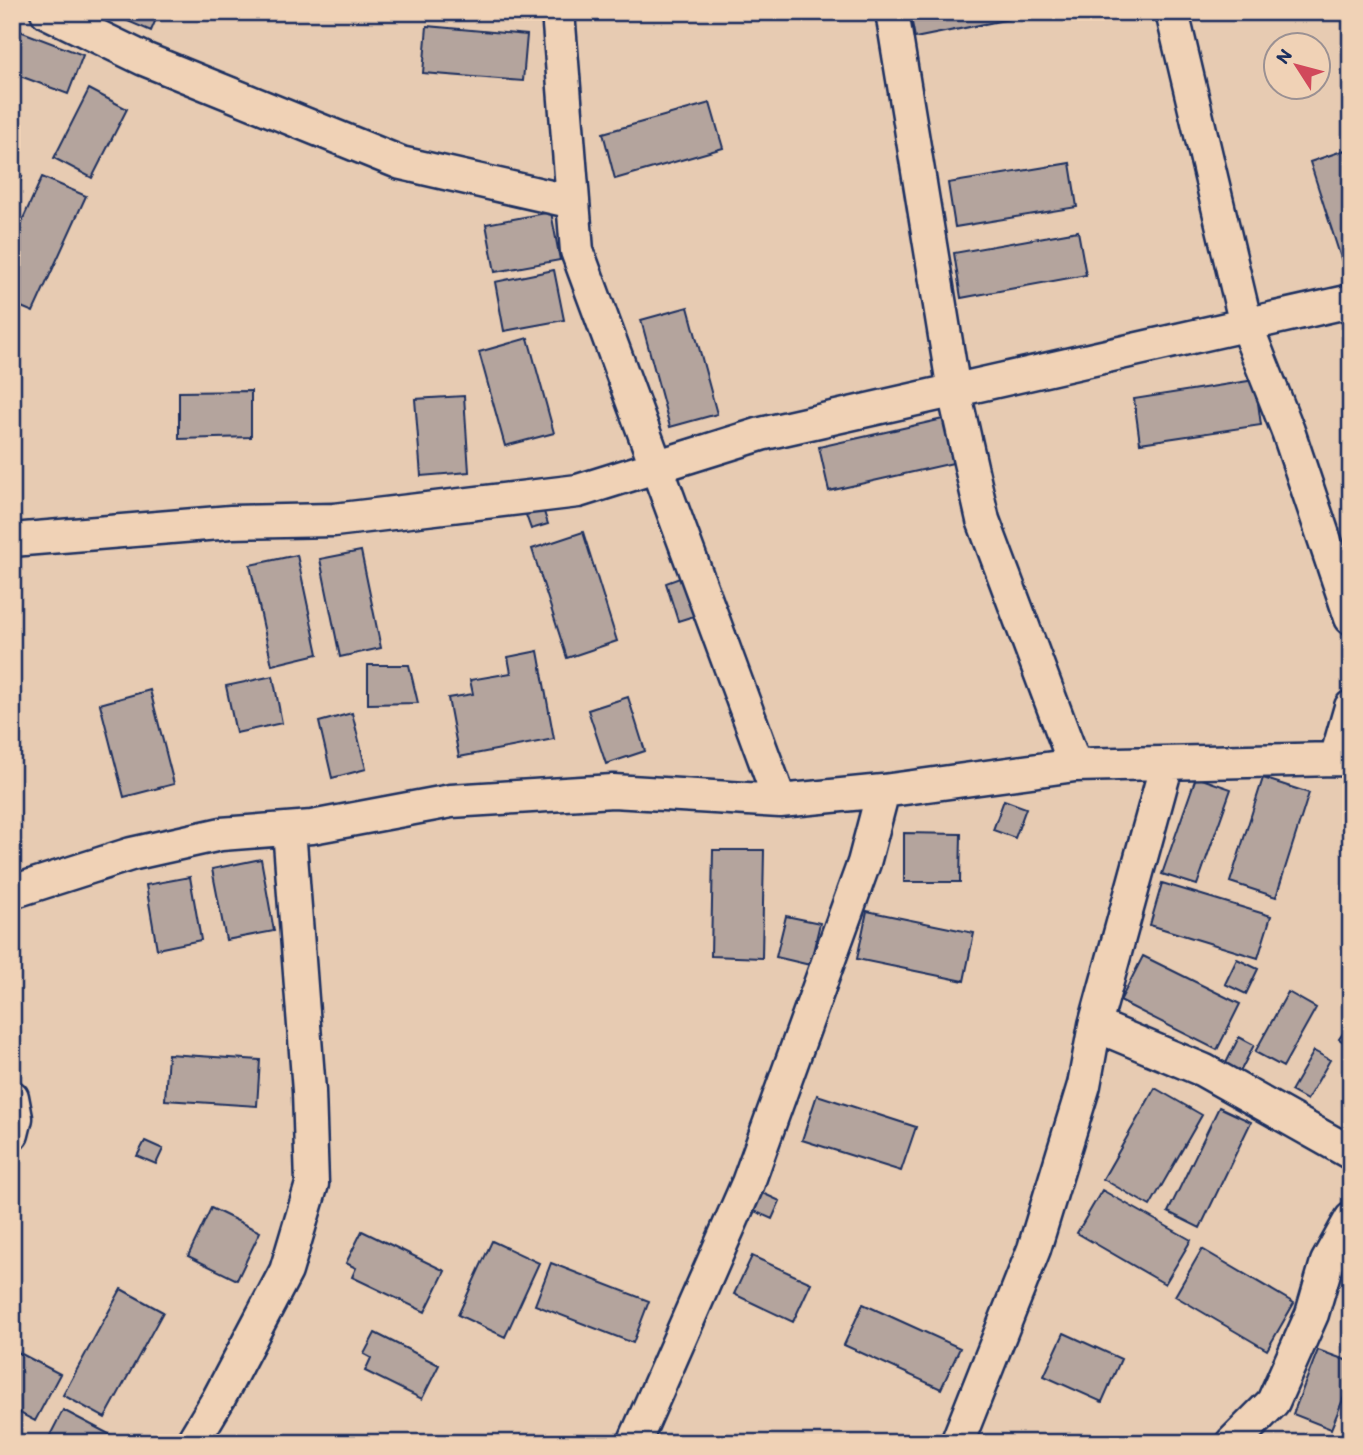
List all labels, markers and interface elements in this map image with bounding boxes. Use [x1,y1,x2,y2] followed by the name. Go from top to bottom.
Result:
[1262,32,1332,102] north arrow
[1271,44,1297,68] text: N

